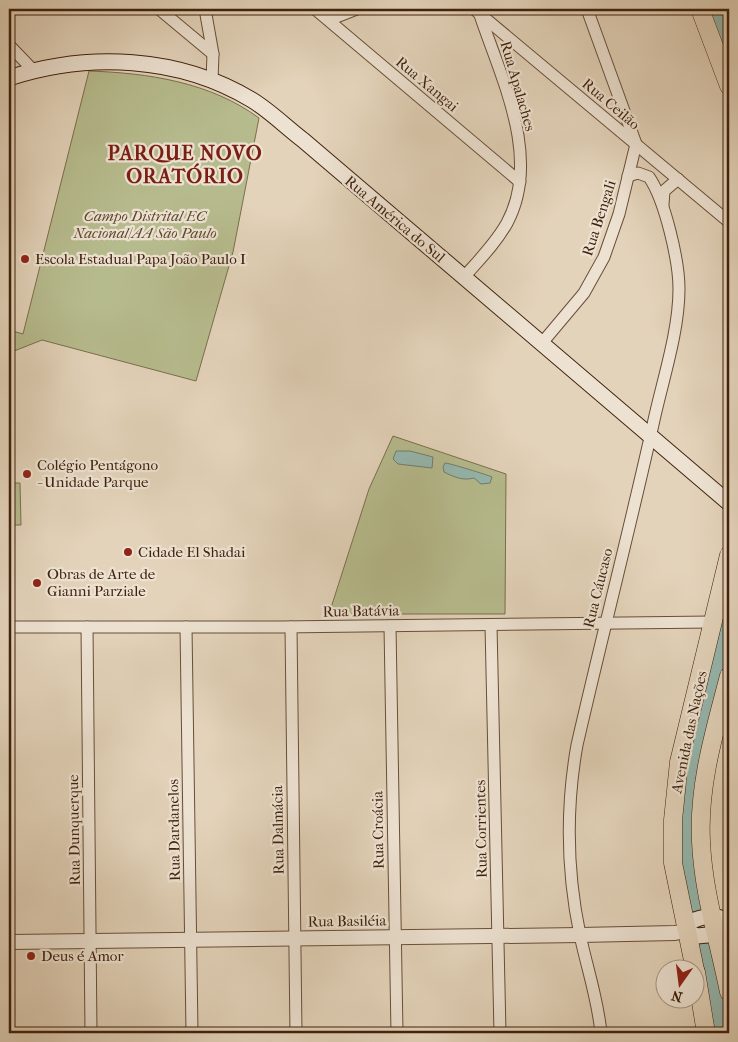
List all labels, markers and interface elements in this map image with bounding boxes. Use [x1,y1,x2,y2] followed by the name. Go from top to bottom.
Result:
[497,39,540,134] street label: Rua Apalaches
[392,53,462,116] street label: Rua Xangai
[578,75,644,134] street label: Rua Ceilão
[108,142,262,188] district label: PARQUE NOVO ORATÓRIO
[341,172,449,266] street label: Rua América do Sul
[578,177,620,258] street label: Rua Bengali
[72,207,217,242] park label: Campo Distrital EC Nacional/AA São Paulo
[35,250,246,268] place label: Escola Estadual Papa João Paulo I
[19,253,31,265] marker: Escola Estadual Papa João Paulo I
[37,456,158,491] place label: Colégio Pentágono - Unidade Parque
[21,468,33,480] marker: Colégio Pentágono - Unidade Parque
[138,543,246,561] place label: Cidade El Shadai
[122,546,134,558] marker: Cidade El Shadai
[579,546,617,630] street label: Rua Cáucaso
[47,565,156,600] place label: Obras de Arte de Gianni Parziale
[31,577,43,589] marker: Obras de Arte de Gianni Parziale
[322,601,401,621] street label: Rua Batávia
[667,669,711,796] street label: Avenida das Nações
[64,774,84,886] street label: Rua Dunquerque
[164,778,184,881] street label: Rua Dardanelos
[471,779,491,878] street label: Rua Corrientes
[268,784,288,875] street label: Rua Dalmácia
[368,790,388,869] street label: Rua Croácia
[307,911,388,931] street label: Rua Basiléia
[41,947,124,965] place label: Deus é Amor
[25,950,37,962] marker: Deus é Amor
[656,960,706,1010] north arrow
[669,987,684,1006] text: N

